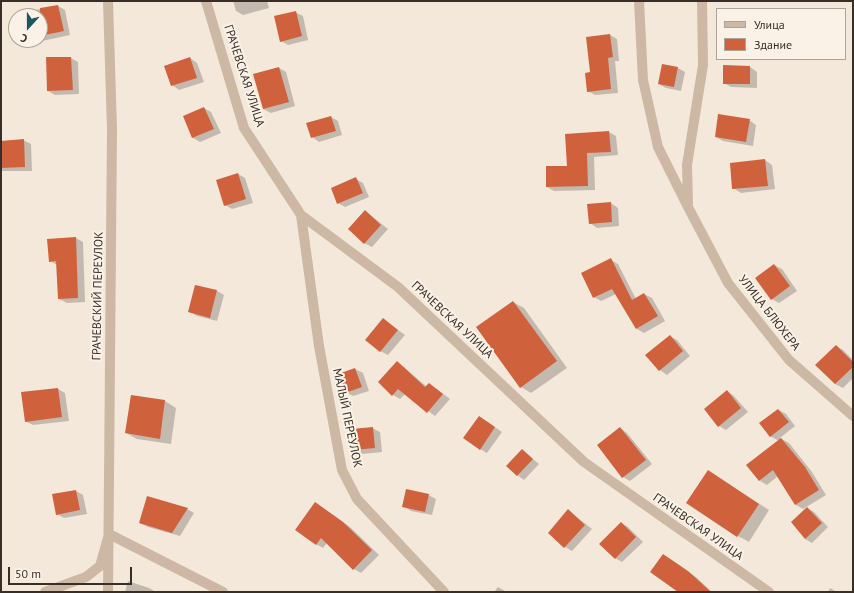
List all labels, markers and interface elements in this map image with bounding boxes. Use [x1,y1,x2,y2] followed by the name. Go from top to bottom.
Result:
[8,8,48,48] north arrow
[716,8,846,60] legend
[754,17,785,32] text: Улица
[221,23,267,129] street label: ГРАЧЕВСКАЯ УЛИЦА
[19,31,29,46] text: С
[754,37,792,52] text: Здание
[90,232,106,360] street label: ГРАЧЕВСКИЙ ПЕРЕУЛОК
[735,272,803,354] street label: УЛИЦА БЛЮХЕРА
[408,278,496,362] street label: ГРАЧЕВСКАЯ УЛИЦА
[329,367,365,469] street label: МАЛЫЙ ПЕРЕУЛОК
[650,491,746,563] street label: ГРАЧЕВСКАЯ УЛИЦА
[10,559,134,585] scale bar
[15,566,41,581] text: 50 m

